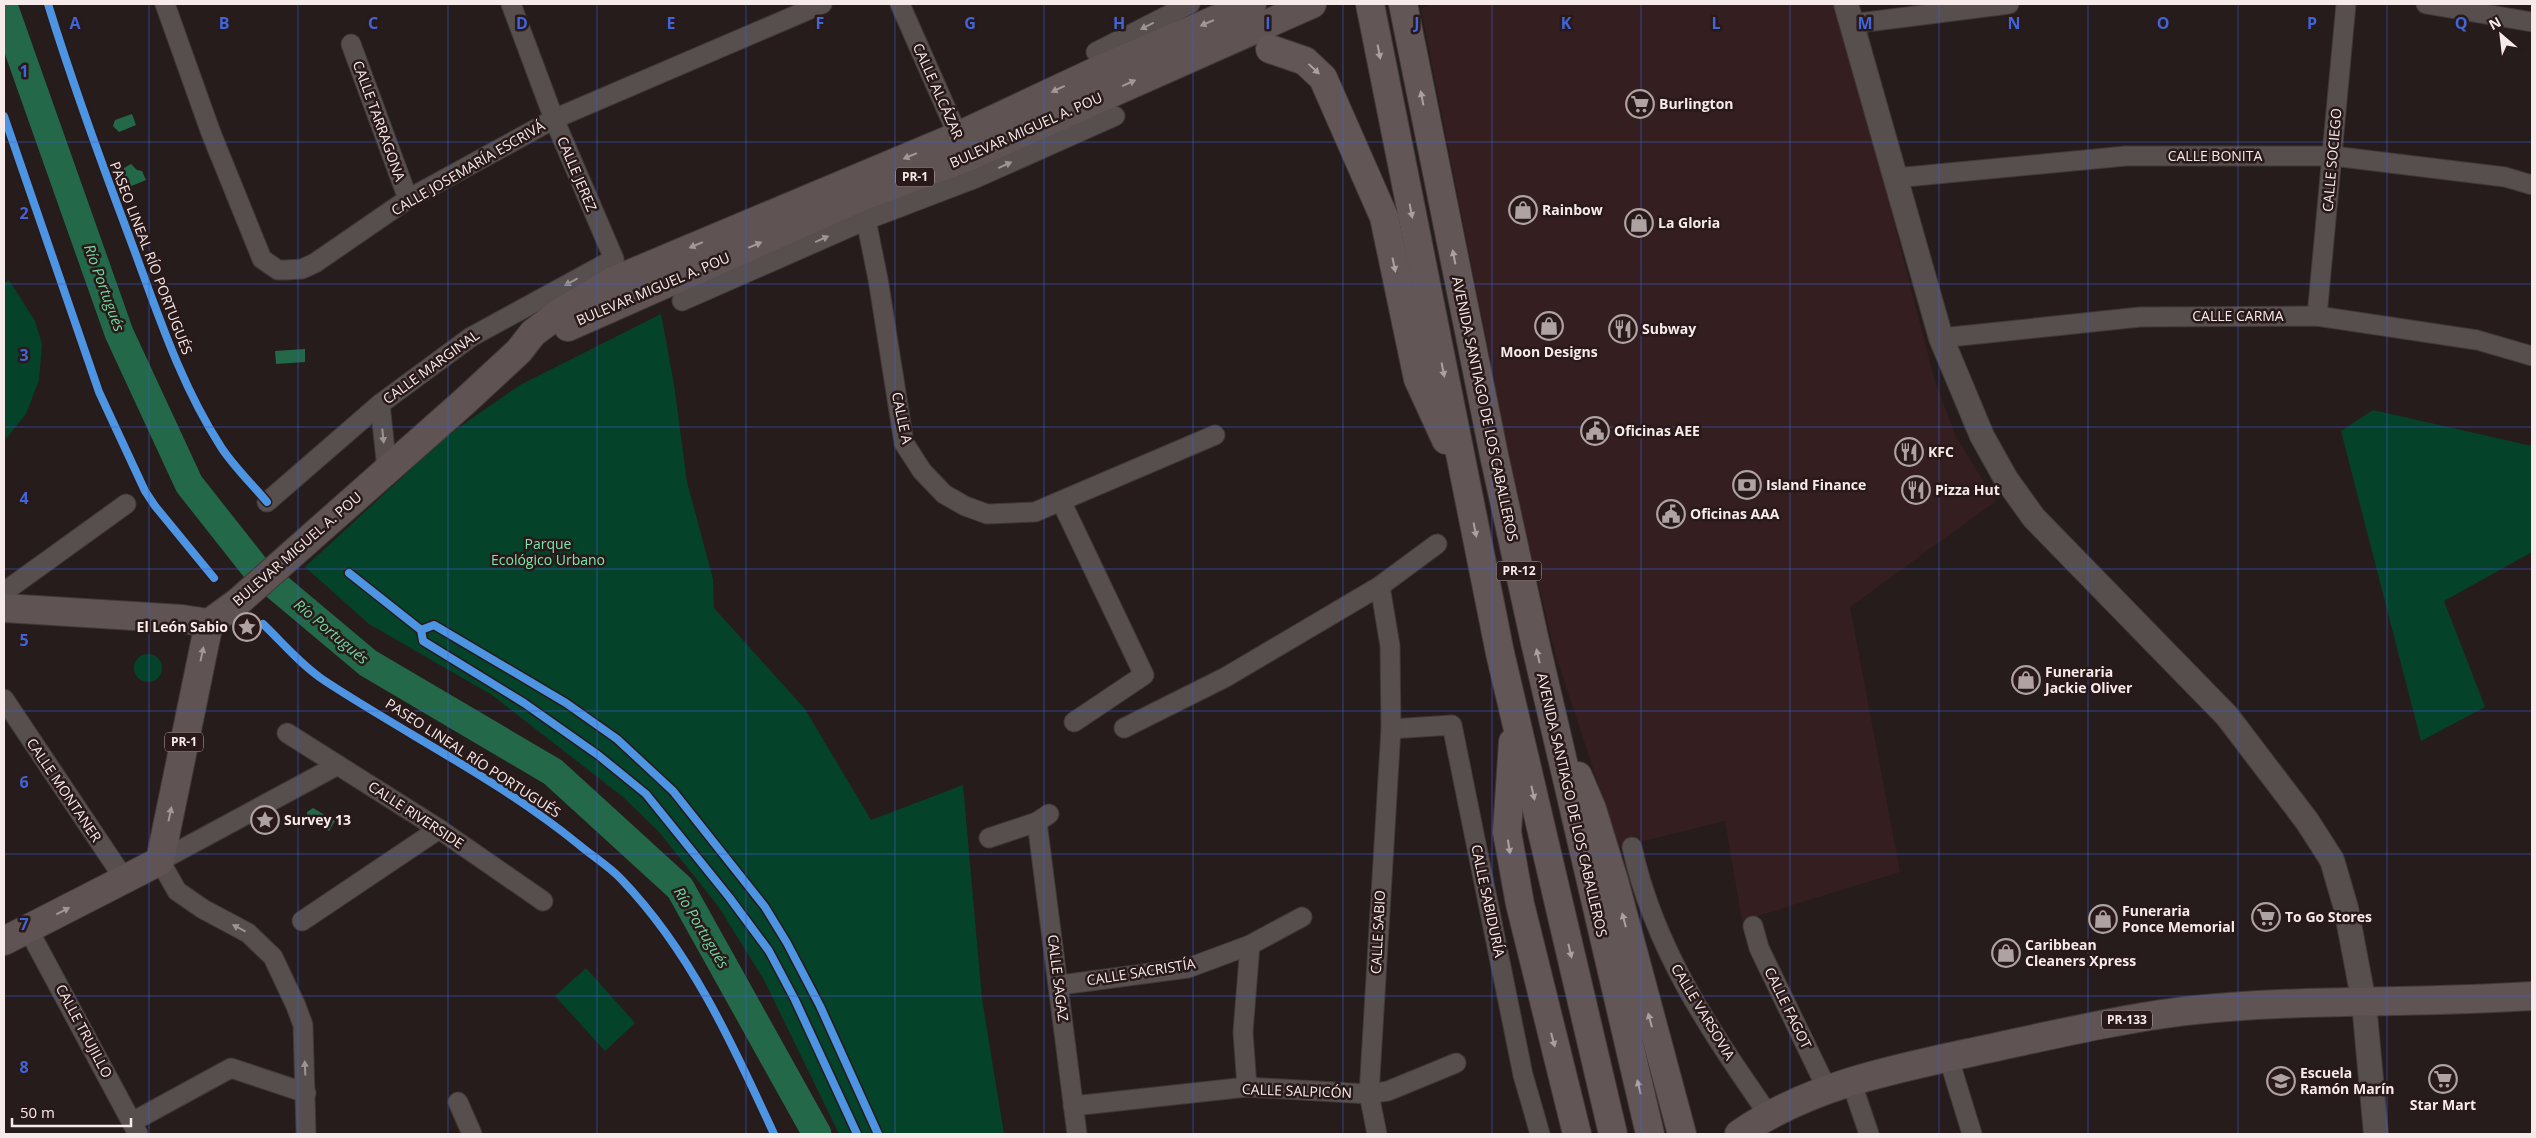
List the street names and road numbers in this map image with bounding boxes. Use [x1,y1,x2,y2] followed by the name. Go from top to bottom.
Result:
[909,40,968,142] street label: CALLE ALCÁZAR
[349,58,410,184] street label: CALLE TARRAGONA
[947,87,1105,172] street label: BULEVAR MIGUEL A. POU
[2318,107,2346,213] street label: CALLE SOCIEGO
[388,116,548,219] street label: CALLE JOSEMARÍA ESCRIVÁ
[553,133,602,214] street label: CALLE JEREZ
[2168,146,2262,165] street label: CALLE BONITA
[106,159,197,357] street label: PASEO LINEAL RÍO PORTUGUÉS
[896,168,934,186] road number: PR-1
[573,248,733,330] street label: BULEVAR MIGUEL A. POU
[1448,275,1523,543] street label: AVENIDA SANTIAGO DE LOS CABALLEROS
[2192,306,2284,325] street label: CALLE CARMA
[379,325,483,408] street label: CALLE MARGINAL
[888,390,917,446] street label: CALLE A
[228,487,365,610] street label: BULEVAR MIGUEL A. POU
[1496,562,1542,580] road number: PR-12
[1533,671,1612,939] street label: AVENIDA SANTIAGO DE LOS CABALLEROS
[382,694,565,821] street label: PASEO LINEAL RÍO PORTUGUÉS
[165,732,203,752] road number: PR-1
[23,734,106,846] street label: CALLE MONTANER
[365,777,468,853] street label: CALLE RIVERSIDE
[1467,843,1510,959] street label: CALLE SABIDURÍA
[1366,889,1389,974] street label: CALLE SABIO
[1044,933,1073,1022] street label: CALLE SAGAZ
[1085,954,1197,989] street label: CALLE SACRISTÍA
[1667,960,1740,1064] street label: CALLE VARSOVIA
[1760,964,1817,1052] street label: CALLE FAGOT
[52,981,117,1081] street label: CALLE TRUJILLO
[2102,1010,2152,1030] road number: PR-133
[1242,1079,1352,1102] street label: CALLE SALPICÓN

